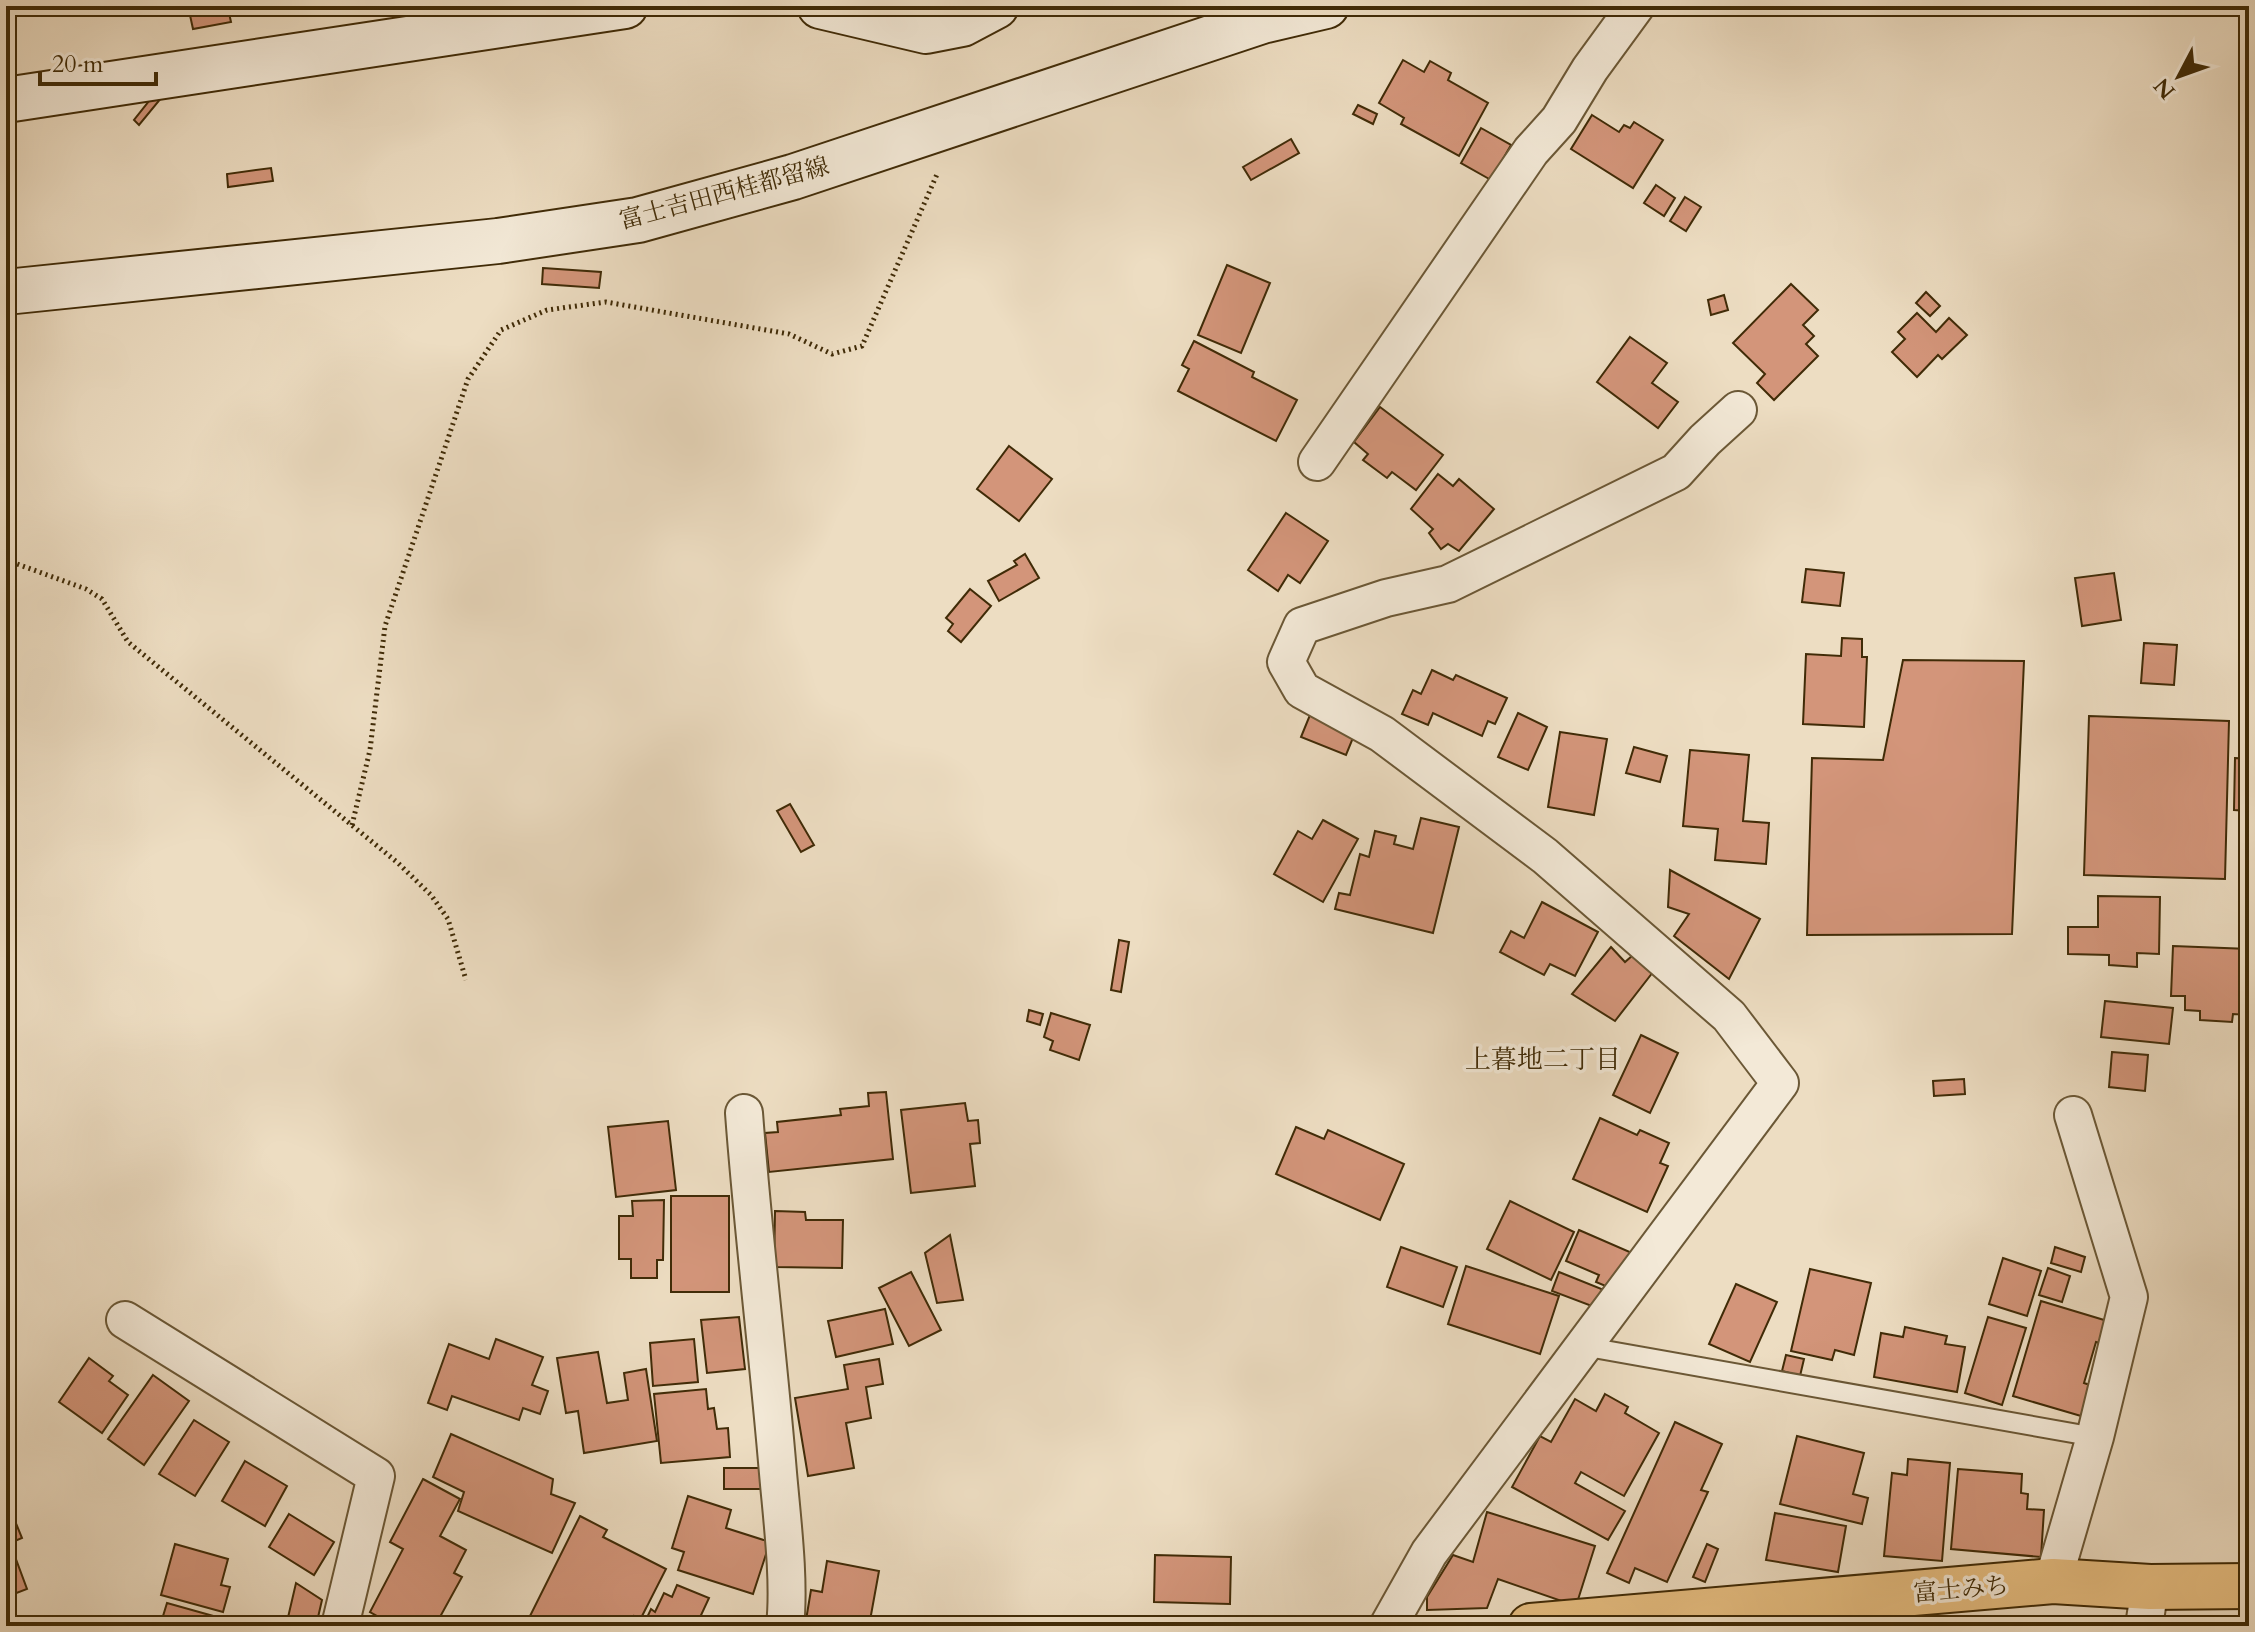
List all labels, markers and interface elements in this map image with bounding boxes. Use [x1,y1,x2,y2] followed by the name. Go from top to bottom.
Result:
[40,36,156,86] scale bar
[2139,36,2219,116] north arrow
[52,48,104,81] text: 20 m
[2147,71,2182,106] text: N
[616,150,833,237] street label: 富士吉田西桂都留線
[1465,1042,1621,1077] district label: 上暮地二丁目
[1912,1569,2010,1610] street label: 富士みち

